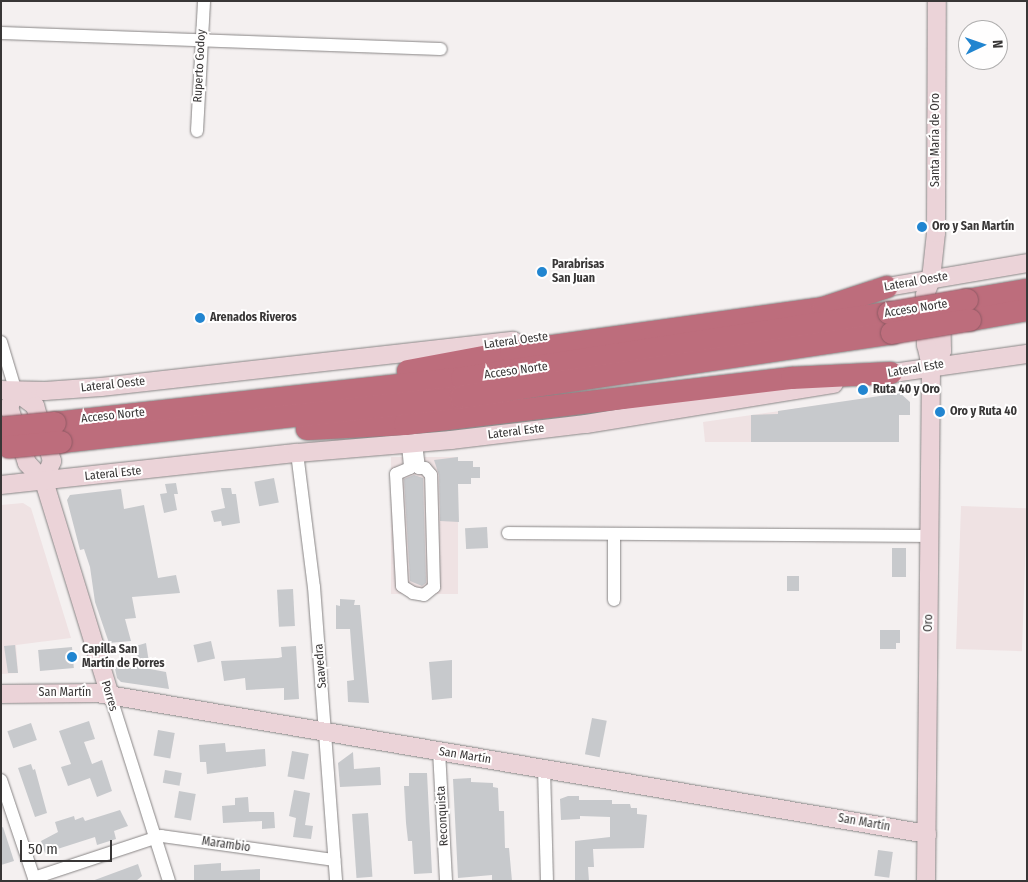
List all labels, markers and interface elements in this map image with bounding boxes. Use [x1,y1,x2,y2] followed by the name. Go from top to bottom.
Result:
[958,20,1008,70] north arrow
[191,29,209,103] street label: Ruperto Godoy
[989,40,1006,49] text: N
[929,93,943,187] street label: Santa María de Oro
[932,220,1014,234] place label: Oro y San Martín
[916,221,928,233] marker: Oro y San Martín
[552,258,604,286] place label: Parabrisas San Juan
[536,266,548,278] marker: Parabrisas San Juan
[883,269,949,295] street label: Lateral Oeste
[883,297,949,321] street label: Acceso Norte
[210,311,297,325] place label: Arenados Riveros
[194,312,206,324] marker: Arenados Riveros
[483,329,549,353] street label: Lateral Oeste
[887,357,945,381] street label: Lateral Este
[483,359,549,383] street label: Acceso Norte
[80,374,146,396] street label: Lateral Oeste
[873,383,940,397] place label: Ruta 40 y Oro
[857,384,869,396] marker: Ruta 40 y Oro
[950,405,1017,419] place label: Oro y Ruta 40
[81,406,145,426] street label: Acceso Norte
[934,406,946,418] marker: Oro y Ruta 40
[487,421,545,443] street label: Lateral Este
[84,464,142,484] street label: Lateral Este
[922,614,936,632] street label: Oro
[82,643,165,671] place label: Capilla San Martín de Porres
[312,643,330,689] street label: Saavedra
[66,651,78,663] marker: Capilla San Martín de Porres
[98,679,120,713] street label: Porres
[39,686,91,700] street label: San Martín
[438,745,492,767] street label: San Martín
[434,785,452,847] street label: Reconquista
[837,811,891,835] street label: San Martín
[22,830,115,862] scale bar
[201,834,251,856] street label: Marambio
[28,840,58,858] text: 50 m

